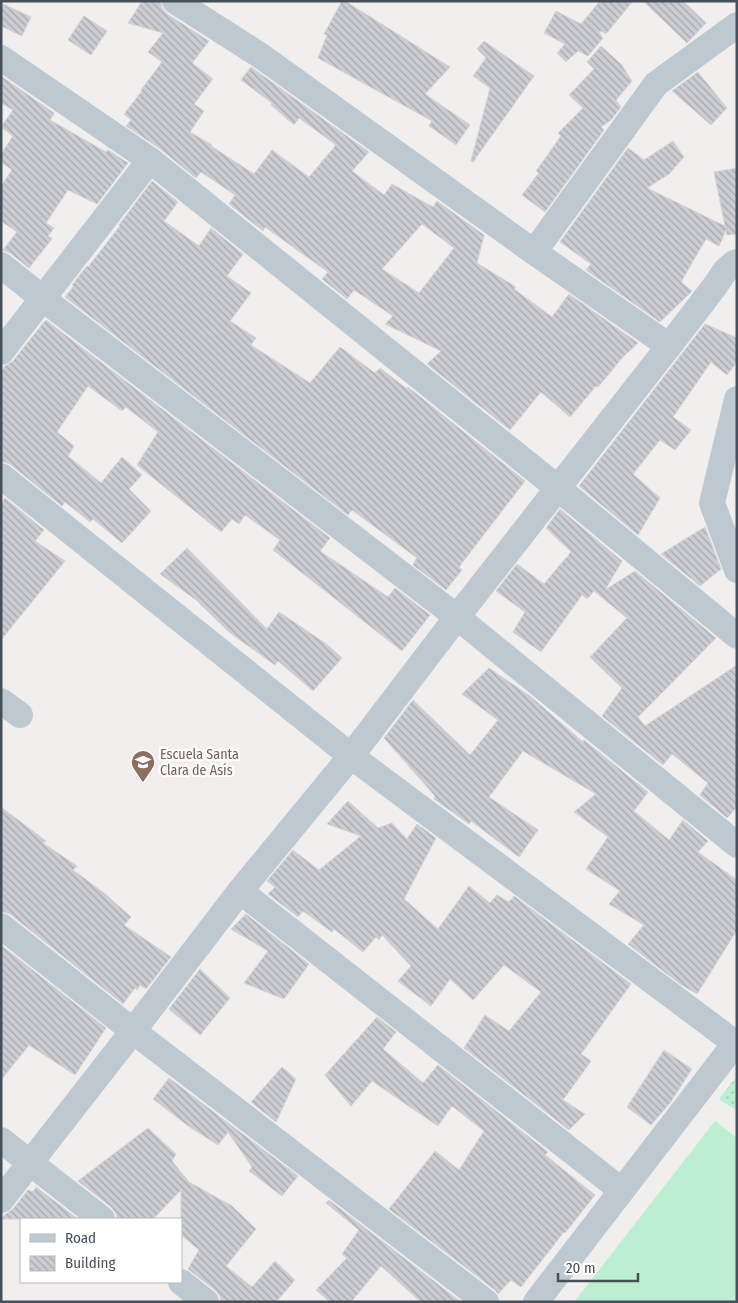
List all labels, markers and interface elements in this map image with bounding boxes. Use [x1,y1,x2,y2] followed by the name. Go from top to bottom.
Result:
[160,746,239,779] place label: Escuela Santa Clara de Asís
[130,749,156,783] school or university icon: Escuela Santa Clara de Asís
[20,1218,182,1283] legend
[65,1229,96,1247] text: Road
[558,1250,638,1282] scale bar
[65,1254,116,1272] text: Building
[566,1259,596,1277] text: 20 m

